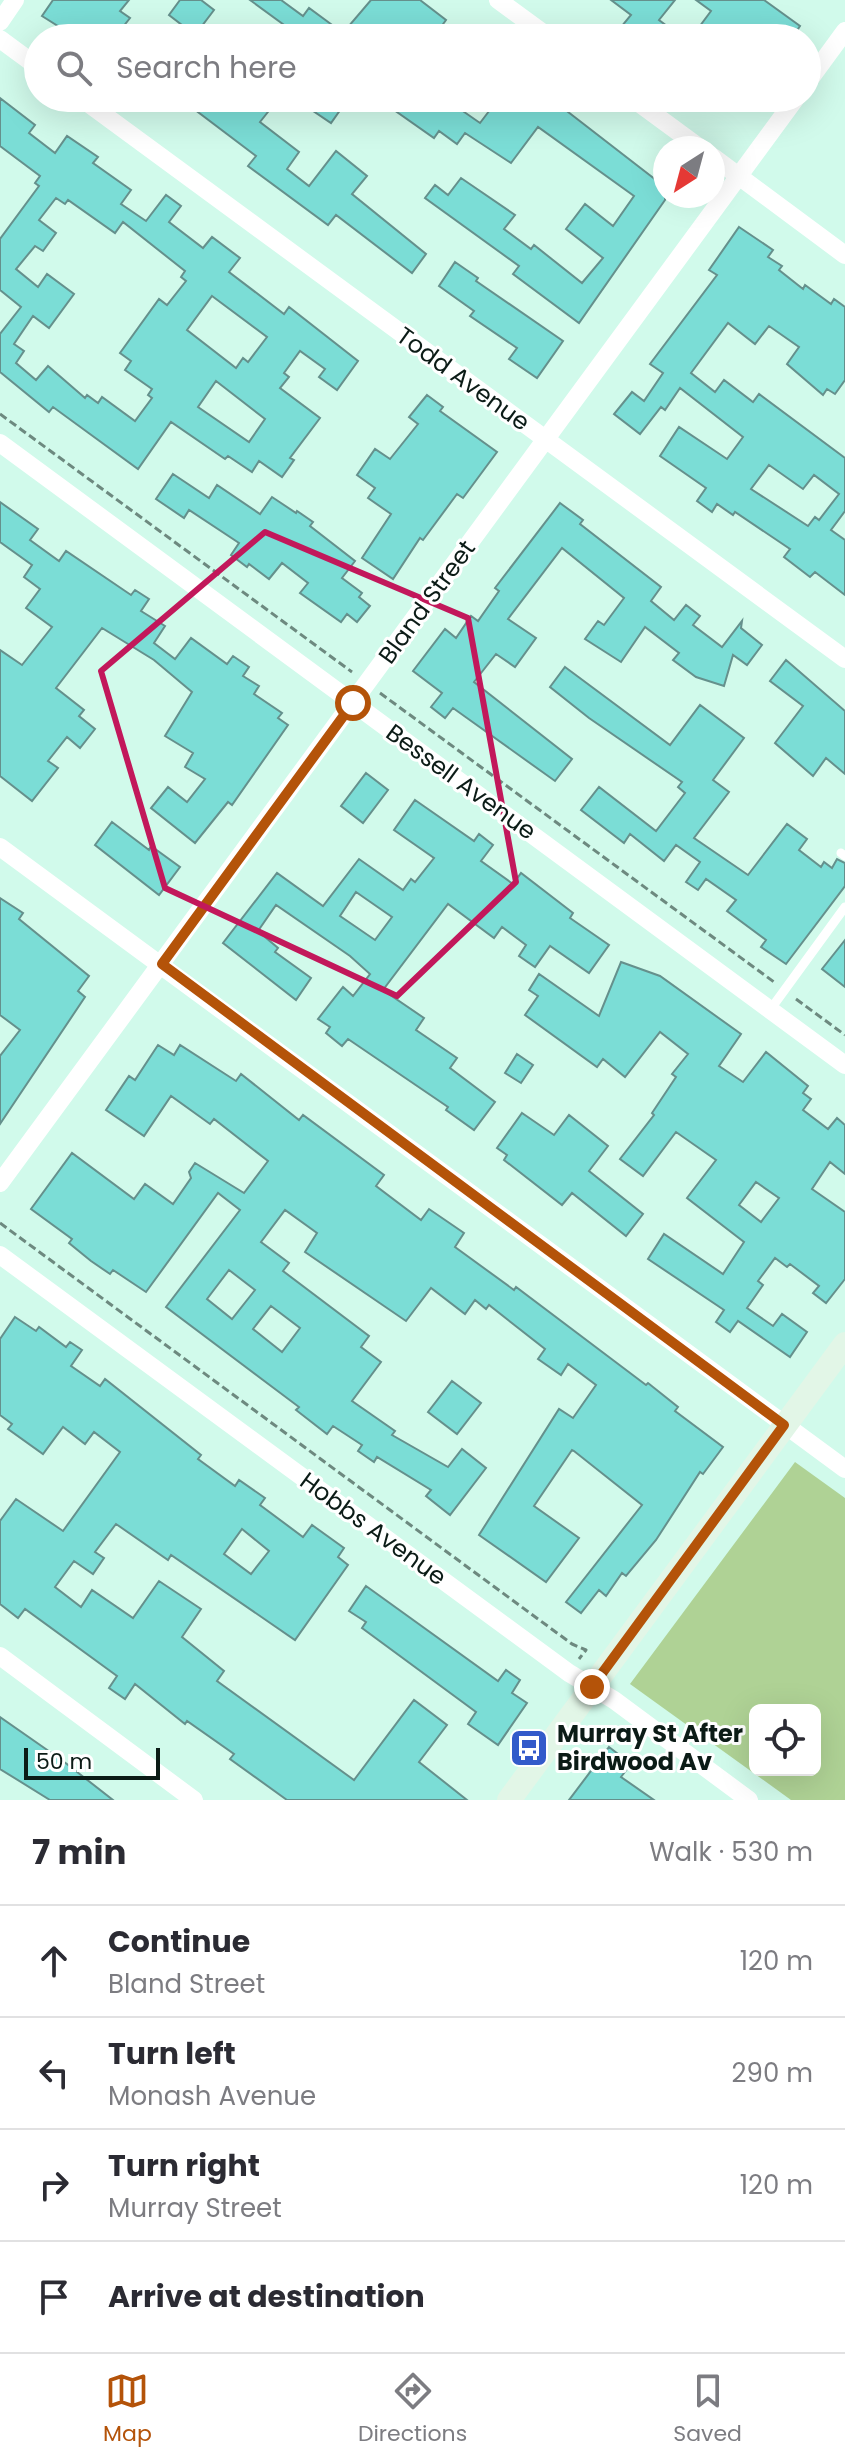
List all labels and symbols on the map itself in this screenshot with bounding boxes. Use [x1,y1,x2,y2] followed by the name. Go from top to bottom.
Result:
[653,136,725,208] north arrow
[390,319,537,438] street label: Todd Avenue
[371,533,483,670] street label: Bland Street
[335,685,371,721] route start
[380,716,543,847] street label: Bessell Avenue
[293,1464,453,1593] street label: Hobbs Avenue
[574,1669,610,1705] route end
[557,1717,743,1778] place label: Murray St After Birdwood Av
[508,1727,550,1769] bus stop icon: Murray St After Birdwood Av
[24,1744,160,1780] scale bar

